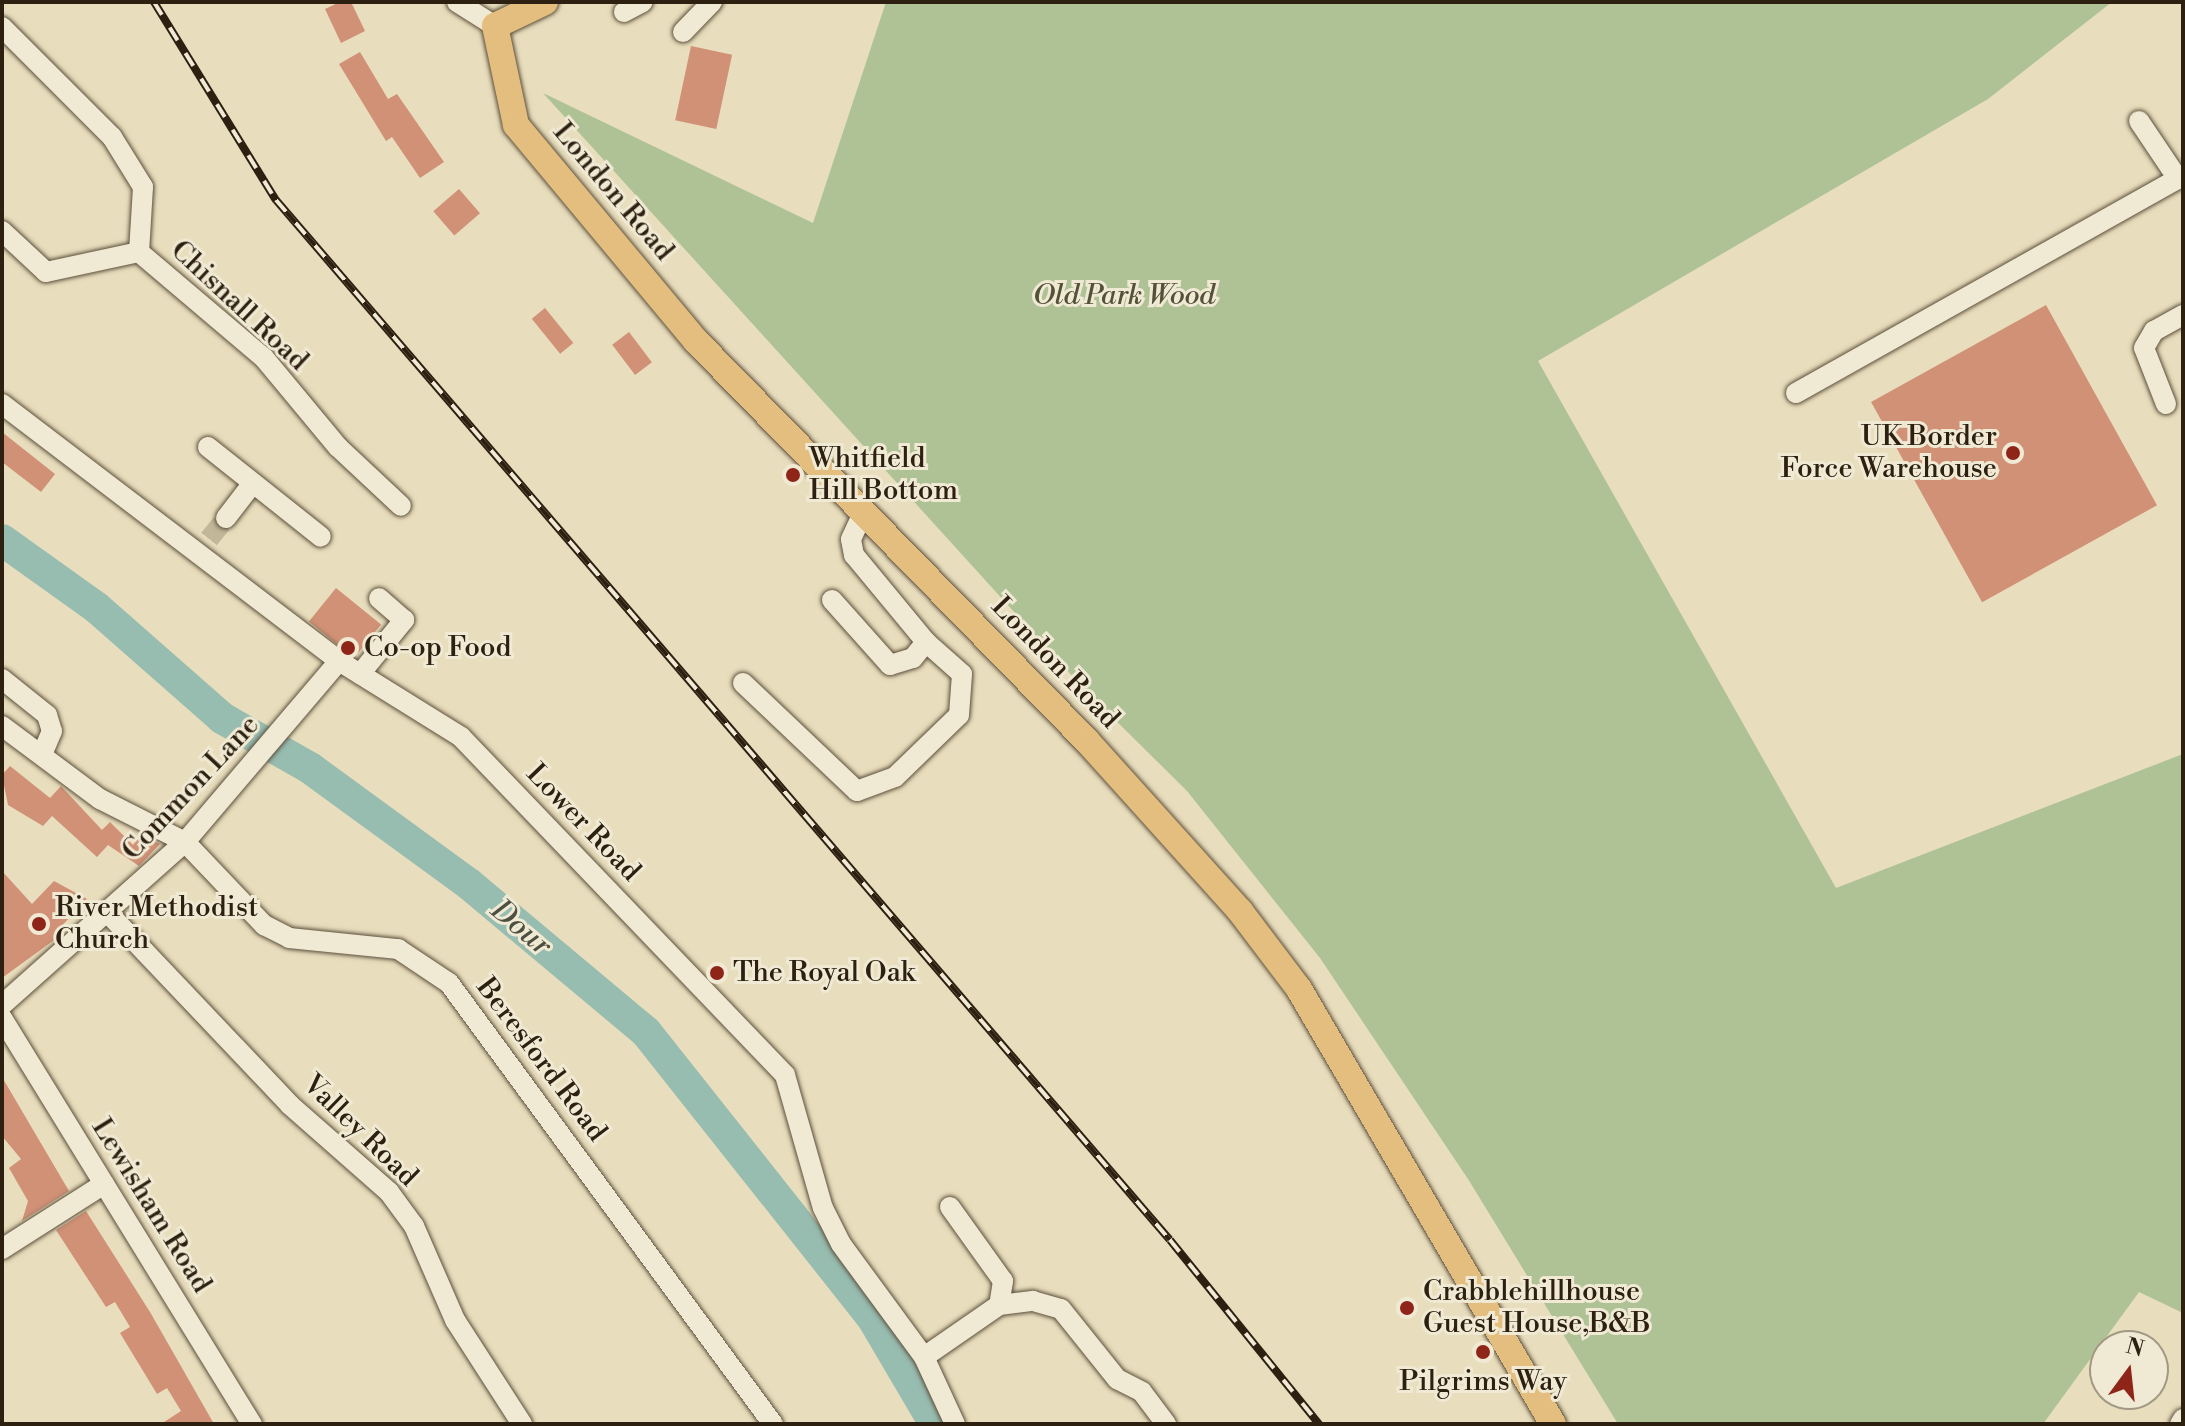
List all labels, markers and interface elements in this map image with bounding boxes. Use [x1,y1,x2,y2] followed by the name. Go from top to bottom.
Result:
[545,116,681,268] street label: London Road
[163,234,315,378] street label: Chisnall Road
[1033,279,1215,313] park label: Old Park Wood
[1780,420,1997,486] place label: UK Border Force Warehouse
[809,442,958,508] place label: Whitfield Hill Bottom
[2004,444,2022,462] marker: UK Border Force Warehouse
[784,466,802,484] marker: Whitfield Hill Bottom
[984,590,1126,736] street label: London Road
[364,631,512,665] place label: Co-op Food
[339,639,357,657] marker: Co-op Food
[115,709,267,867] street label: Common Lane
[519,757,647,889] street label: Lower Road
[55,891,258,957] place label: River Methodist Church
[483,892,559,964] water label: Dour
[30,915,48,933] marker: River Methodist Church
[733,956,915,990] place label: The Royal Oak
[708,964,726,982] marker: The Royal Oak
[469,972,613,1148] street label: Beresford Road
[296,1068,424,1194] street label: Valley Road
[84,1113,218,1299] street label: Lewisham Road
[1423,1275,1651,1341] place label: Crabblehillhouse Guest House,B&B
[1398,1299,1416,1317] marker: Crabblehillhouse Guest House,B&B
[2089,1330,2169,1410] north arrow
[2123,1333,2147,1364] text: N
[1474,1343,1492,1361] marker: Pilgrims Way
[1399,1365,1567,1399] place label: Pilgrims Way

